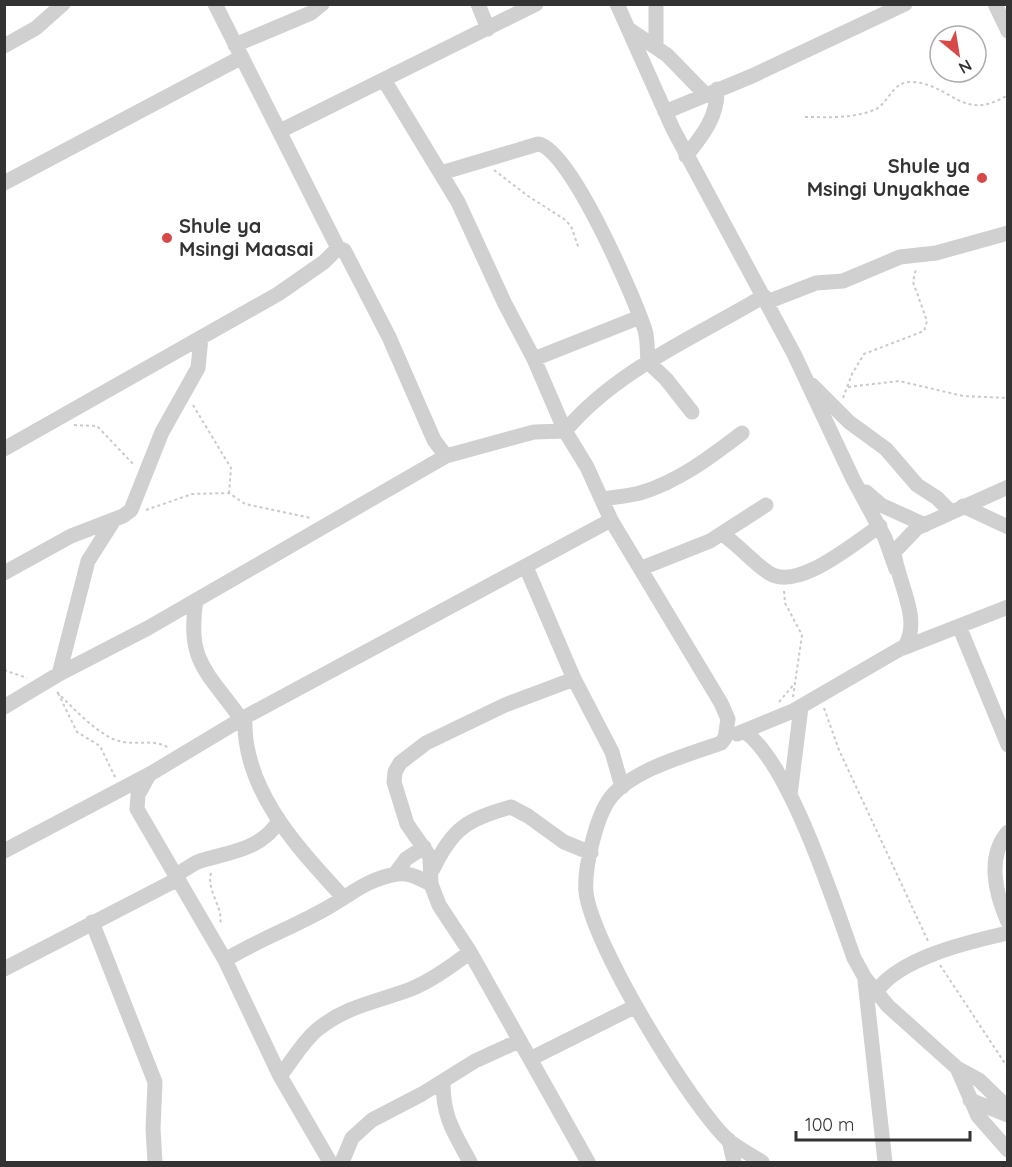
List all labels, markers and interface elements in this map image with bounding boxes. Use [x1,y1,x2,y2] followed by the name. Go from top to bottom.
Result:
[928,24,988,84] north arrow
[955,55,976,79] text: N
[807,153,970,201] place label: Shule ya Msingi Unyakhae
[975,171,989,185] marker: Shule ya Msingi Unyakhae
[179,213,314,261] place label: Shule ya Msingi Maasai
[160,231,174,245] marker: Shule ya Msingi Maasai
[796,1104,970,1142] scale bar
[805,1113,854,1136] text: 100 m

